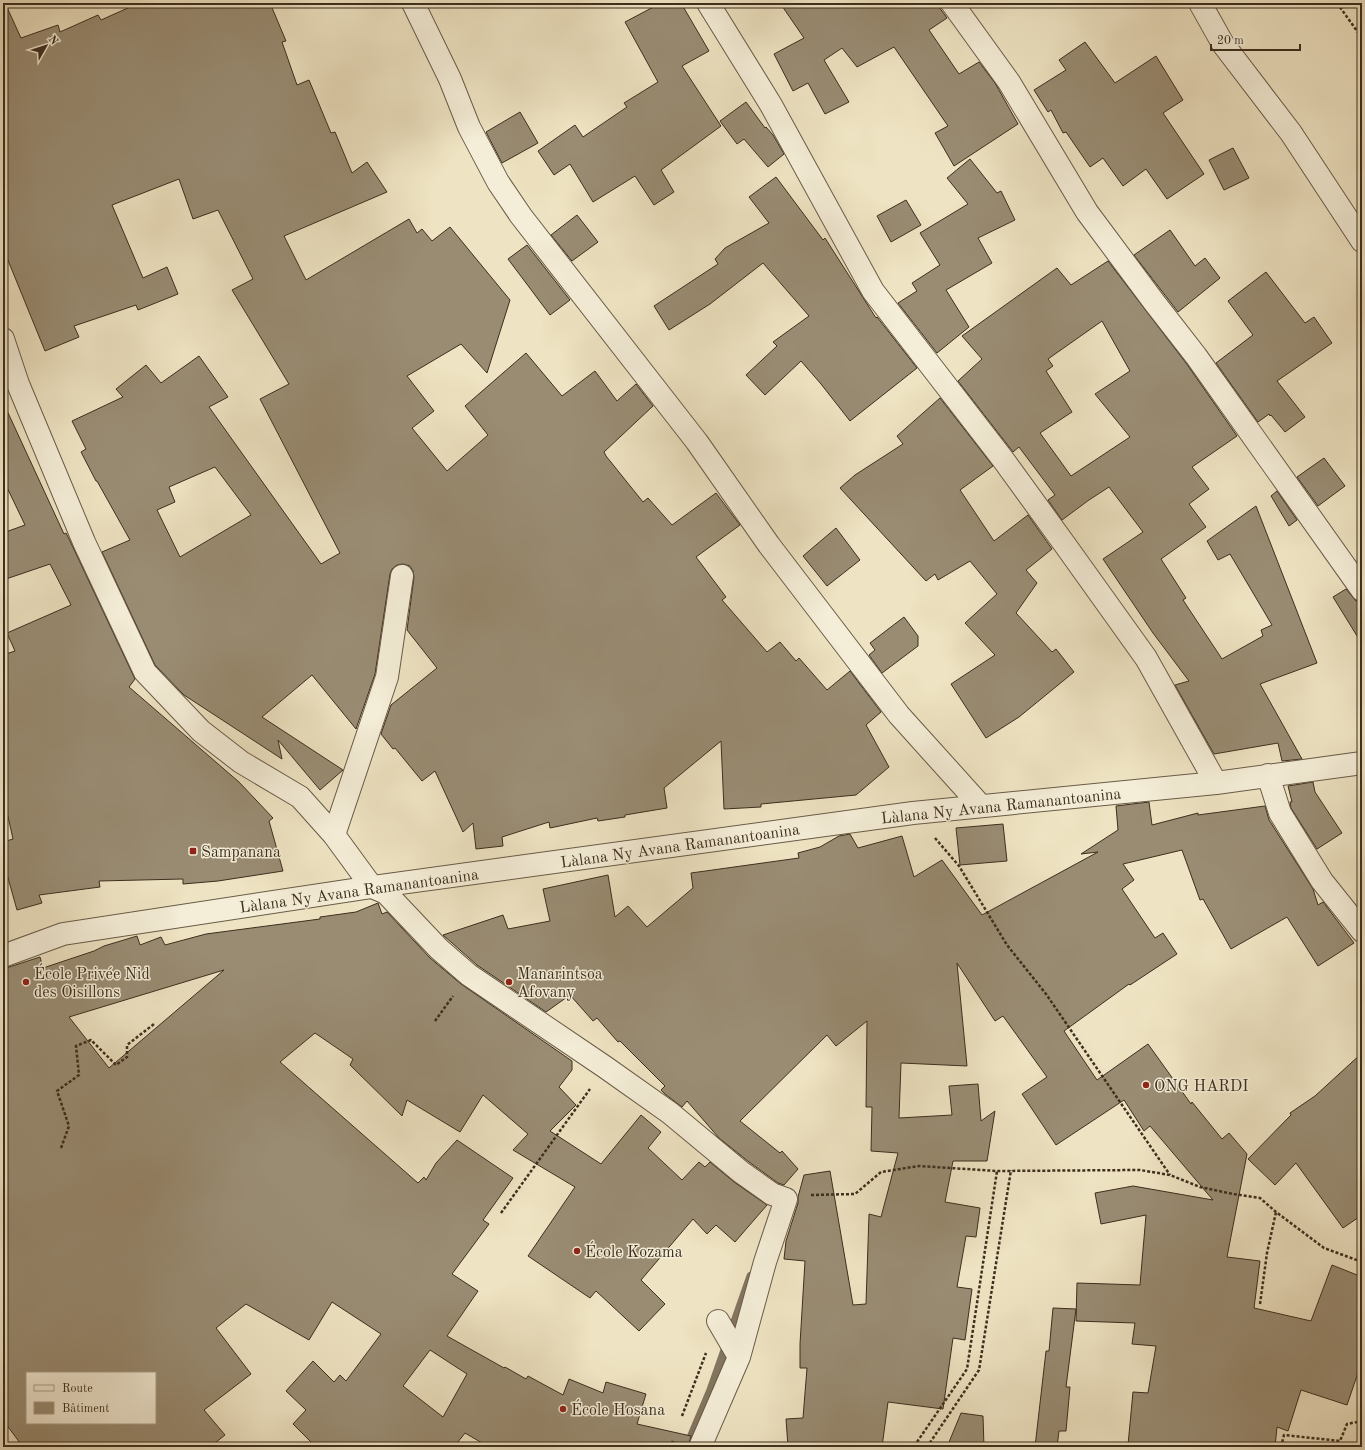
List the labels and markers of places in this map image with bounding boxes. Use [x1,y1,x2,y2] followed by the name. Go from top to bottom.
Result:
[201,845,281,861] place label: Sampanana
[188,846,198,856] marker: Sampanana
[34,963,150,1001] place label: École Privée Nid des Oisillons
[517,967,603,1001] place label: Manarintsoa Afovany
[21,977,31,987] marker: École Privée Nid des Oisillons
[504,977,514,987] marker: Manarintsoa Afovany
[1154,1079,1249,1095] place label: ONG HARDI
[1141,1080,1151,1090] marker: ONG HARDI
[585,1241,683,1261] place label: École Kozama
[572,1246,582,1256] marker: École Kozama
[571,1399,665,1419] place label: École Hosana
[558,1404,568,1414] marker: École Hosana

